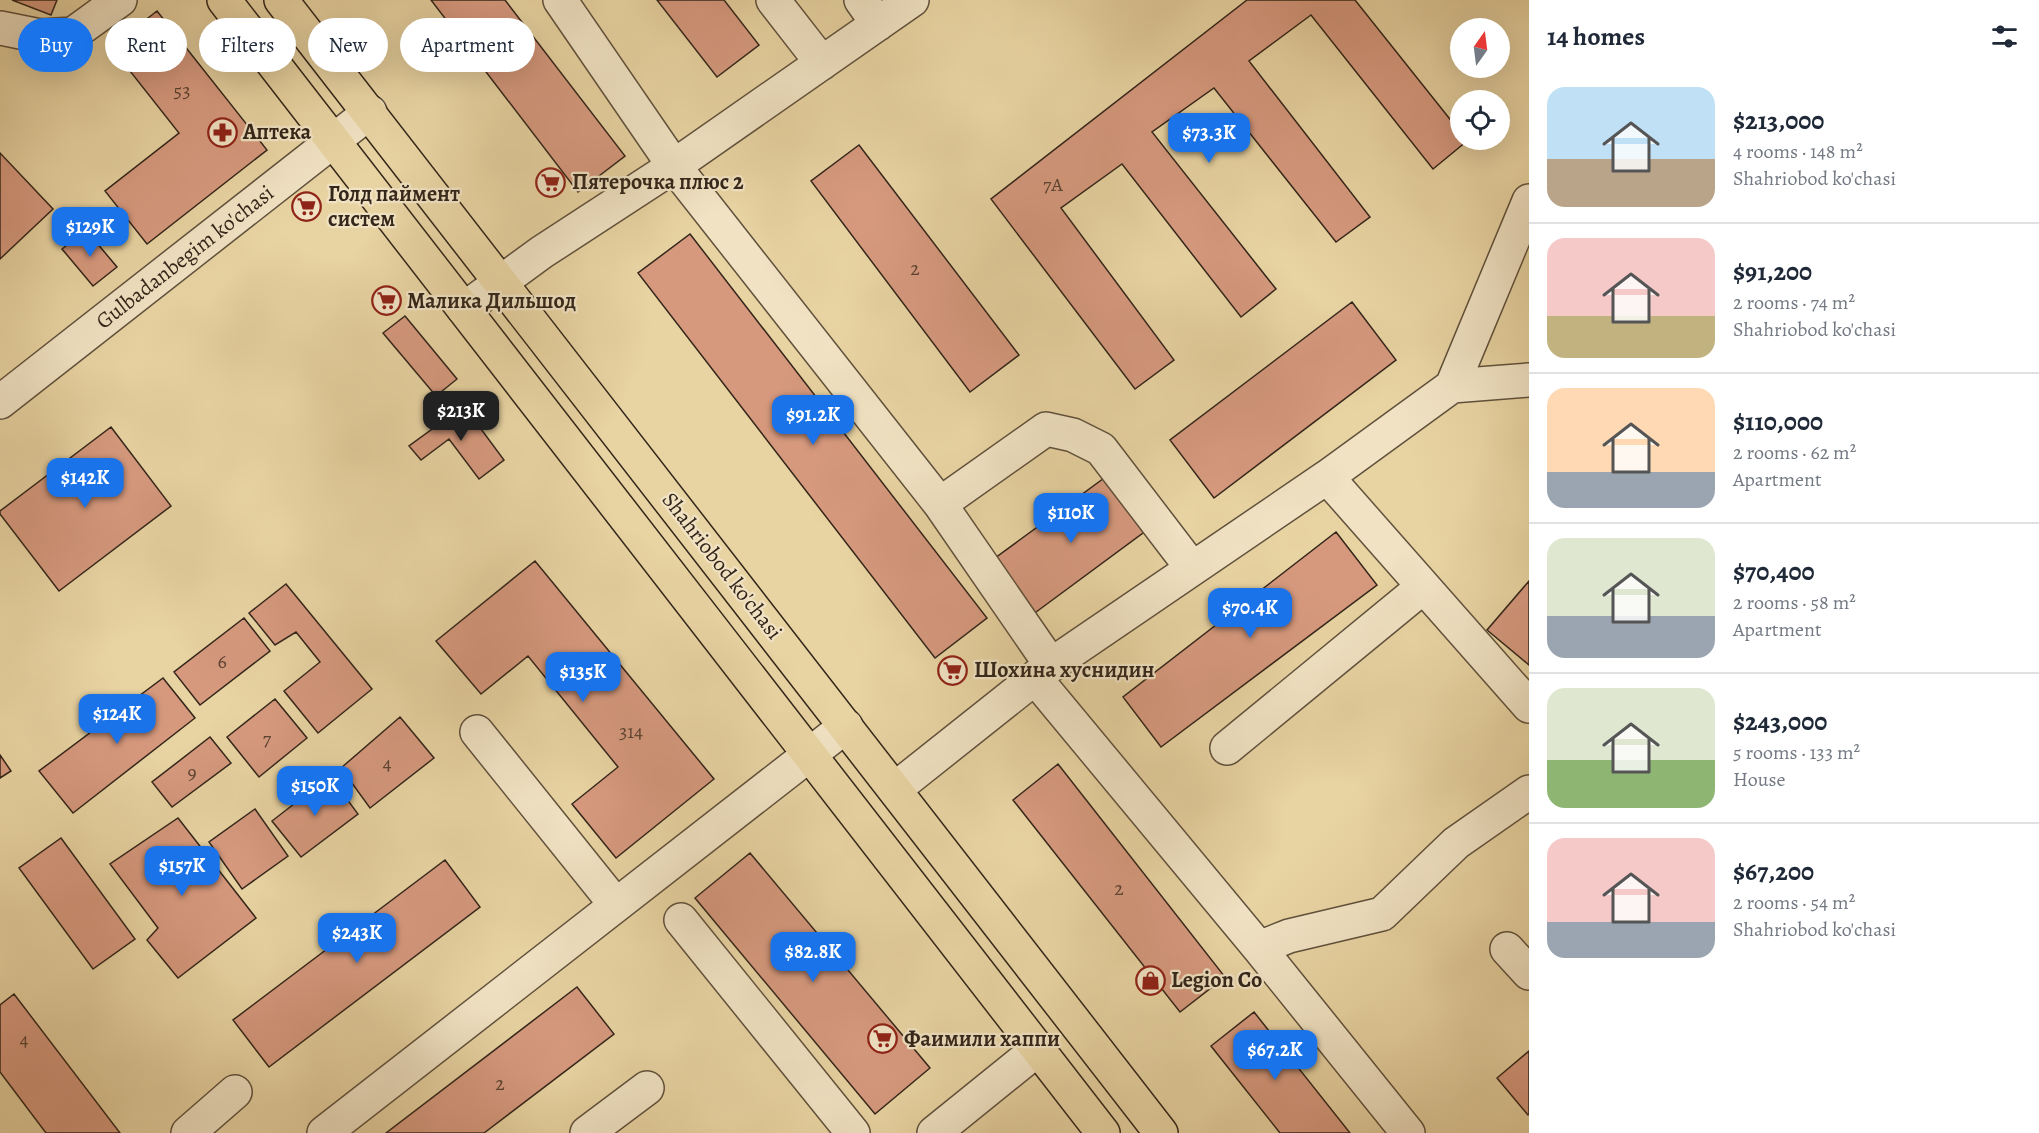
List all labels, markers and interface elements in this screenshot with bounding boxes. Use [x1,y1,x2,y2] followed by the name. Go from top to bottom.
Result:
[18,18,93,72] chip: Buy
[105,18,187,72] chip: Rent
[199,18,296,72] chip: Filters
[308,18,388,72] chip: New
[400,18,535,72] chip: Apartment
[1450,18,1510,78] north arrow
[1450,18,1510,150] map controls
[1547,19,1645,54] text: 14 homes
[1988,20,2021,53] icon: filters
[174,77,190,104] house number: 53
[1450,90,1510,150] button: locate
[1733,103,1824,138] text: $213,000
[1595,111,1667,183] icon: home
[1160,113,1258,164] pin: $73.3K
[206,116,238,148] pharmacy icon: Аптека
[242,117,312,147] place label: Аптека
[1182,119,1236,146] text: $73.3K
[1733,138,1863,165] text: 4 rooms · 148 m²
[1733,165,1896,192] text: Shahriobod ko'chasi
[535,166,567,198] supermarket icon: Пятерочка плюс 2
[572,167,744,197] place label: Пятерочка плюс 2
[1043,171,1063,198] house number: 7A
[90,178,280,336] street label: Gulbadanbegim ko'chasi
[328,179,460,234] place label: Голд паймент систем
[291,191,323,223] supermarket icon: Голд паймент систем
[48,207,132,258] pin: $129K
[66,213,114,240] text: $129K
[1733,254,1812,289] text: $91,200
[910,255,920,282] house number: 2
[1595,262,1667,334] icon: home
[370,285,402,317] supermarket icon: Малика Дильшод
[407,286,576,316] place label: Малика Дильшод
[1733,289,1855,316] text: 2 rooms · 74 m²
[1733,316,1896,343] text: Shahriobod ko'chasi
[419,391,503,442] pin: $213K
[764,395,862,446] pin: $91.2K
[437,397,485,424] text: $213K
[786,401,840,428] text: $91.2K
[1733,404,1823,439] text: $110,000
[1595,412,1667,484] icon: home
[1733,439,1856,466] text: 2 rooms · 62 m²
[43,458,127,509] pin: $142K
[61,464,109,491] text: $142K
[1733,466,1822,493] text: Apartment
[655,486,789,646] street label: Shahriobod ko'chasi
[1029,493,1113,544] pin: $110K
[1048,499,1094,526] text: $110K
[1733,554,1815,589] text: $70,400
[1595,562,1667,634] icon: home
[1201,588,1299,639] pin: $70.4K
[1733,589,1856,616] text: 2 rooms · 58 m²
[1222,594,1278,621] text: $70.4K
[1733,616,1822,643] text: Apartment
[217,648,227,675] house number: 6
[541,652,625,703] pin: $135K
[937,654,969,686] supermarket icon: Шохина хуснидин
[974,655,1155,685] place label: Шохина хуснидин
[560,658,606,685] text: $135K
[75,694,159,745] pin: $124K
[93,700,141,727] text: $124K
[1733,704,1827,739] text: $243,000
[1595,712,1667,784] icon: home
[619,718,643,745] house number: 314
[263,725,272,752] house number: 7
[1733,739,1860,766] text: 5 rooms · 133 m²
[382,750,392,777] house number: 4
[187,759,197,786] house number: 9
[273,766,357,817] pin: $150K
[1733,766,1785,793] text: House
[291,772,339,799] text: $150K
[140,846,224,897] pin: $157K
[159,852,205,879] text: $157K
[1733,854,1814,889] text: $67,200
[1595,862,1667,934] icon: home
[1114,875,1124,902] house number: 2
[1733,889,1855,916] text: 2 rooms · 54 m²
[315,913,399,964] pin: $243K
[1733,916,1896,943] text: Shahriobod ko'chasi
[332,919,382,946] text: $243K
[764,932,862,983] pin: $82.8K
[785,938,841,965] text: $82.8K
[1134,964,1166,996] shop icon: Legion Co
[1171,965,1262,995] place label: Legion Co
[867,1023,899,1055] supermarket icon: Фаимили хаппи
[904,1024,1060,1054] place label: Фаимили хаппи
[19,1026,29,1053] house number: 4
[1226,1030,1324,1081] pin: $67.2K
[1247,1036,1303,1063] text: $67.2K
[495,1070,505,1097] house number: 2

